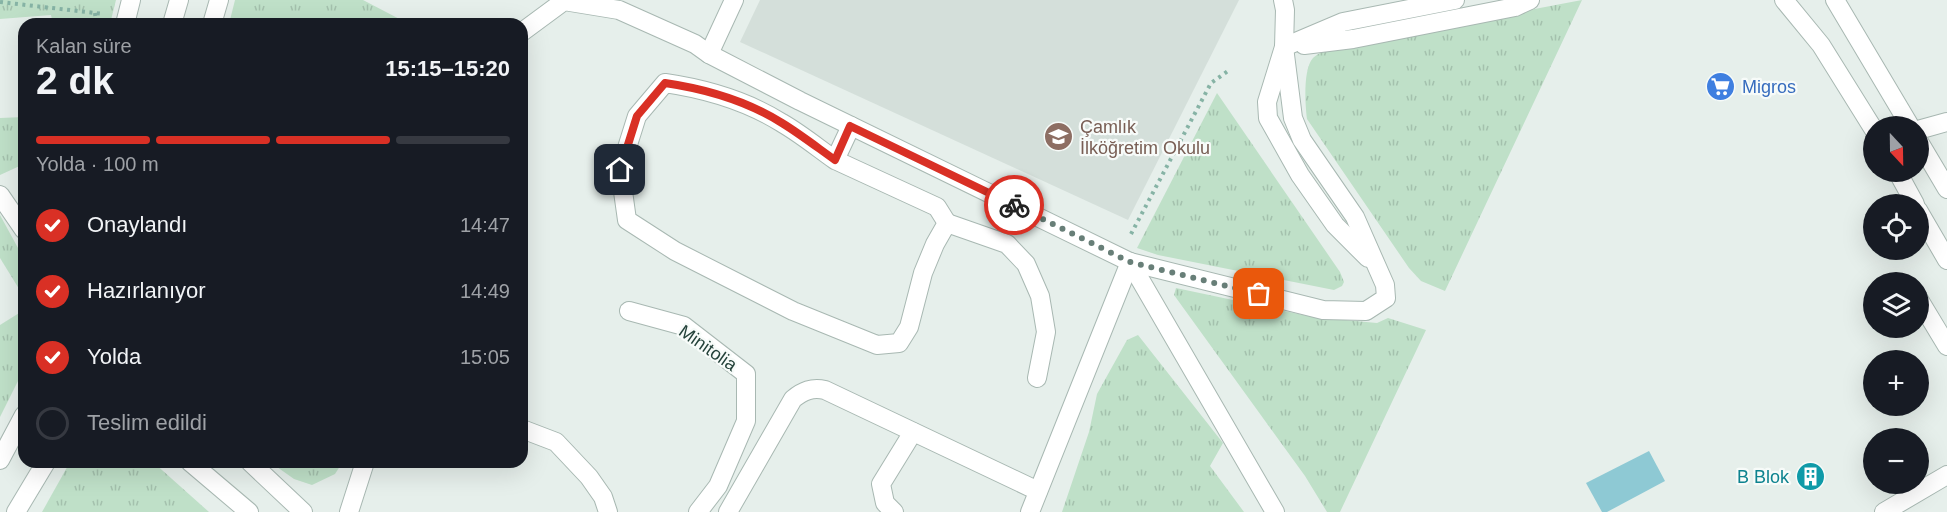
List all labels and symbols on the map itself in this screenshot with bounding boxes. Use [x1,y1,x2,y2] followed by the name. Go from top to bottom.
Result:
[1705,71,1737,103] supermarket icon: Migros
[1742,77,1796,97] place label: Migros
[1863,116,1929,182] north arrow
[1080,117,1210,158] place label: Çamlık İlköğretim Okulu
[1043,121,1075,153] school or university icon: Çamlık İlköğretim Okulu
[594,144,645,195] pin
[984,175,1044,235] courier
[1233,268,1284,319] pin
[675,321,742,376] street label: Minitolia
[1794,461,1826,493] building icon: B Blok
[1737,467,1790,487] place label: B Blok

